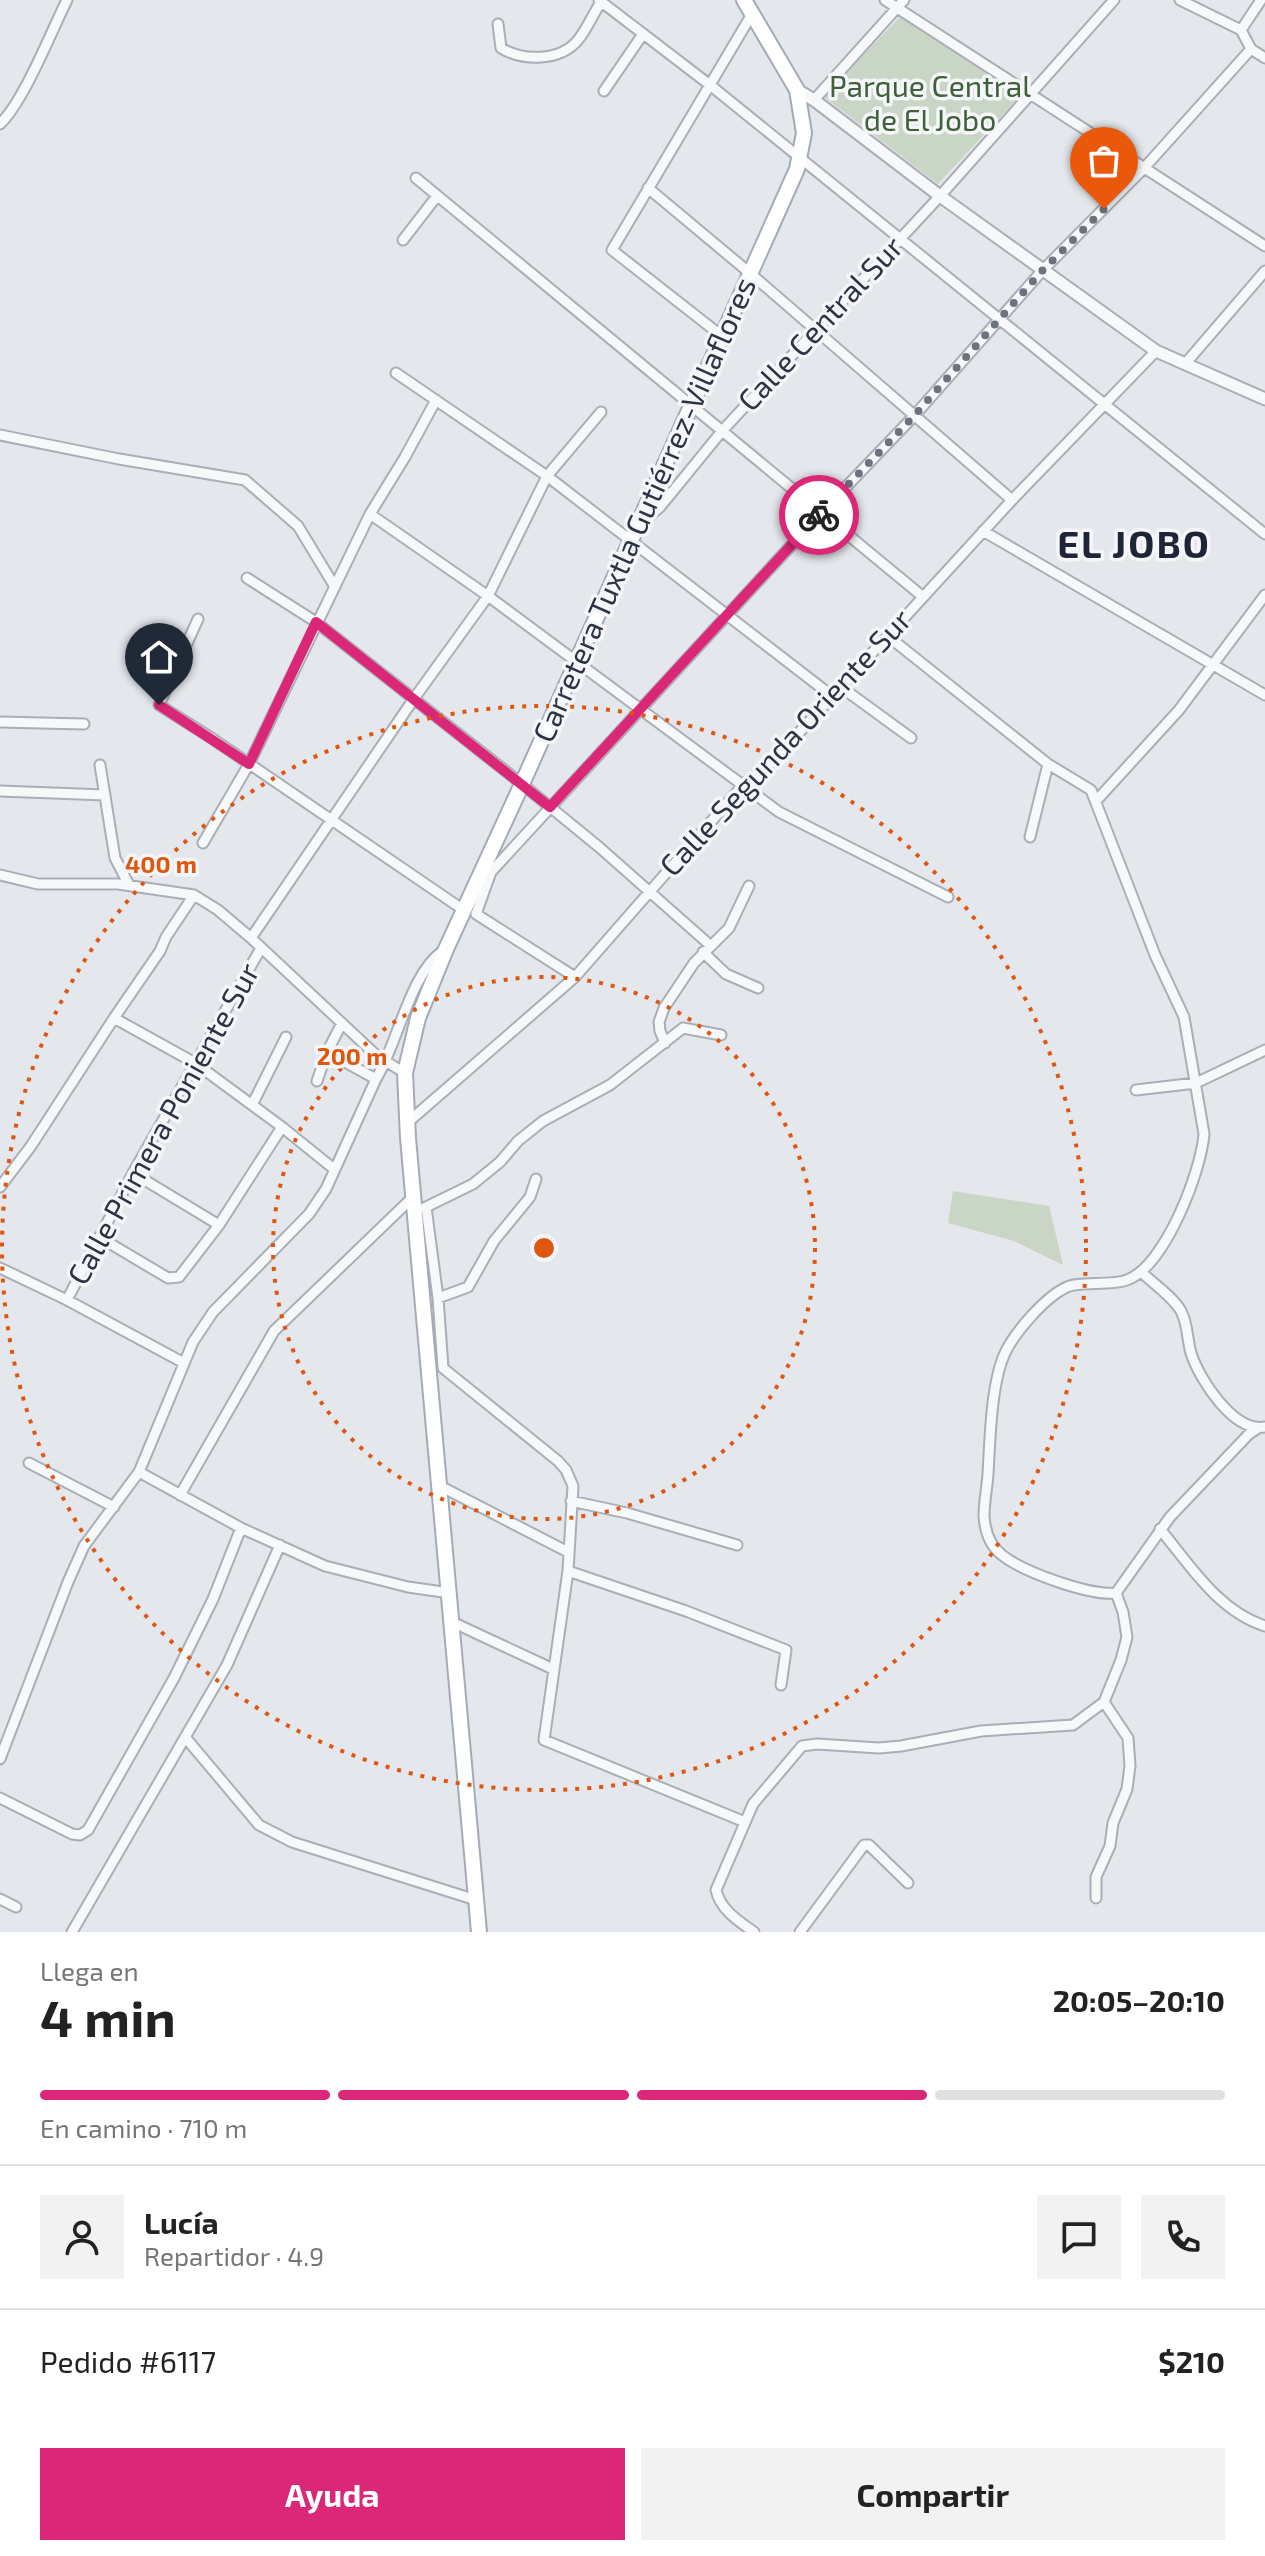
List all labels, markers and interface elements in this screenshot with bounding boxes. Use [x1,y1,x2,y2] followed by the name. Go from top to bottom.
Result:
[829,67,1031,137] park label: Parque Central de El Jobo
[1070,127,1138,209] pin
[1082,139,1126,183] icon: bag
[729,228,910,417] street label: Calle Central Sur
[524,271,762,747] street label: Carretera Tuxtla Gutiérrez-Villaflores
[779,475,859,555] courier
[797,493,841,537] icon: bike
[1057,520,1211,566] district label: EL JOBO
[651,601,918,883] street label: Calle Segunda Oriente Sur
[125,623,193,705] pin
[137,635,181,679] icon: home
[125,849,197,878] text: 400 m
[59,956,266,1290] street label: Calle Primera Poniente Sur
[317,1041,387,1070] text: 200 m
[530,1234,558,1262] centre of rings
[40,1955,139,1986] text: Llega en
[1053,1982,1225,2018] text: 20:05–20:10
[40,1985,176,2047] text: 4 min
[40,2112,247,2143] text: En camino · 710 m
[40,2195,124,2279] button: person
[1037,2195,1121,2279] button: chat
[1141,2195,1225,2279] button: phone
[144,2204,219,2240] text: Lucía
[144,2240,324,2271] text: Repartidor · 4.9
[40,2343,216,2379] text: Pedido #6117
[1158,2343,1225,2379] text: $210
[40,2448,625,2540] button: Ayuda
[641,2448,1225,2540] button: Compartir

